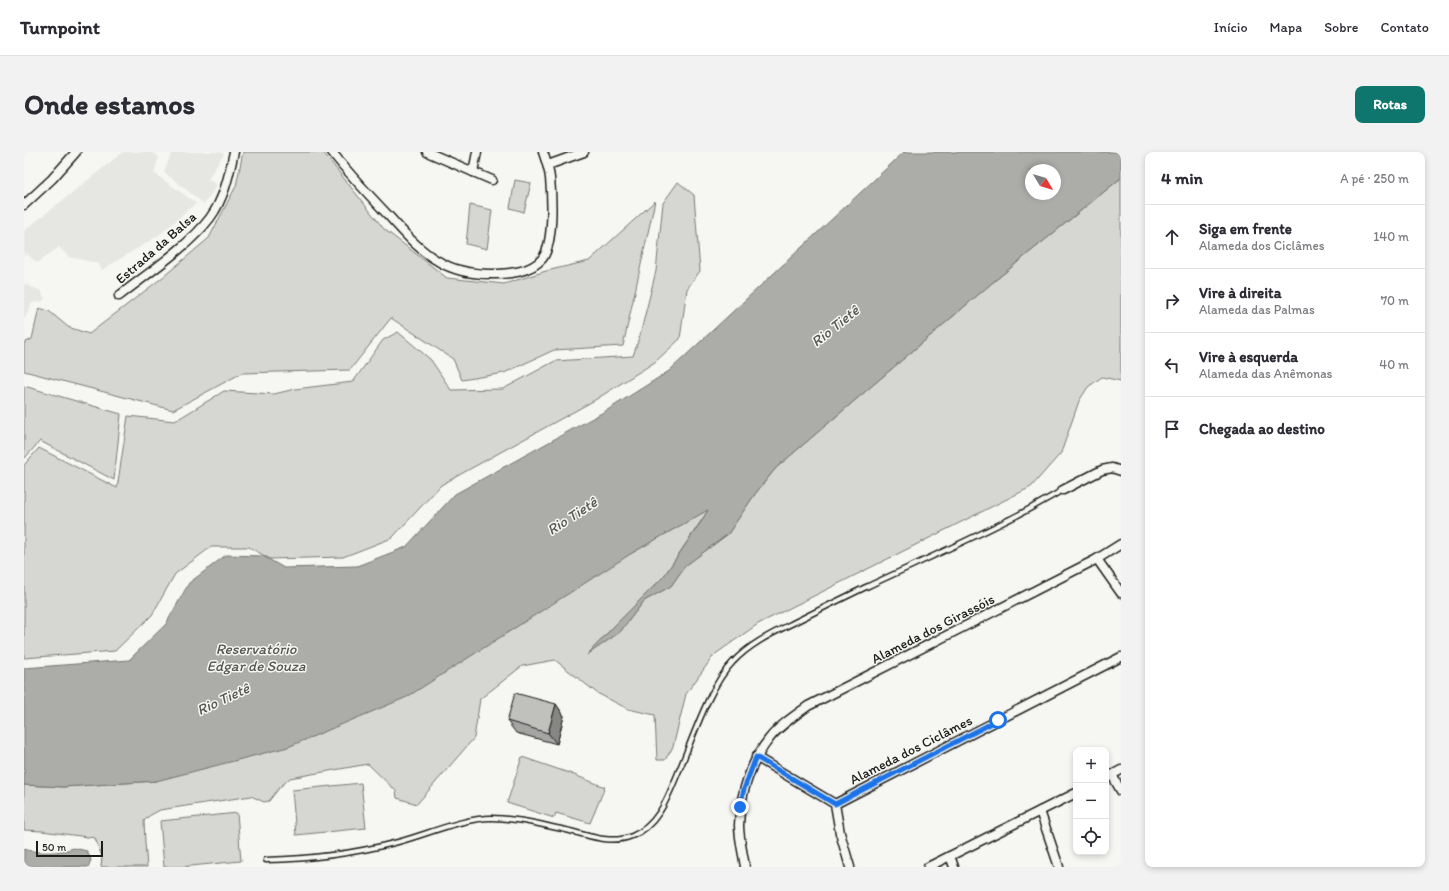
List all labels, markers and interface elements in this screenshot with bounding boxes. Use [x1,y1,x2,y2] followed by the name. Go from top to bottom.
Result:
[20,16,100,39] text: Turnpoint
[1214,19,1248,36] text: Início
[1270,19,1302,36] text: Mapa
[1324,19,1358,36] text: Sobre
[1380,19,1429,36] text: Contato
[1355,86,1425,123] button: Rotas
[24,87,195,121] text: Onde estamos
[1025,164,1061,200] north arrow
[1161,168,1203,188] text: 4 min
[1340,171,1409,186] text: A pé · 250 m
[112,208,200,288] street label: Estrada da Balsa
[1199,220,1292,238] text: Siga em frente
[1161,226,1183,248] icon: ahead
[1373,229,1409,244] text: 140 m
[1199,238,1325,253] text: Alameda dos Ciclâmes
[1199,284,1282,302] text: Vire à direita
[1161,290,1183,312] icon: right
[1381,293,1409,308] text: 70 m
[808,300,864,351] water label: Rio Tietê
[1199,302,1315,317] text: Alameda das Palmas
[1199,348,1298,366] text: Vire à esquerda
[1161,354,1183,376] icon: left
[1379,357,1409,372] text: 40 m
[1199,366,1332,381] text: Alameda das Anêmonas
[1161,418,1183,440] icon: arrive
[1199,420,1325,438] text: Chegada ao destino
[544,492,602,539] water label: Rio Tietê
[869,591,997,667] street label: Alameda dos Girassóis
[207,640,306,675] water label: Reservatório Edgar de Souza
[194,678,254,719] water label: Rio Tietê
[989,711,1007,729] route start
[847,712,975,788] street label: Alameda dos Ciclâmes
[1073,747,1109,855] map controls
[1073,747,1109,783] button: +
[1073,783,1109,819] button: −
[731,798,749,816] route end
[1073,819,1109,855] button: locate
[36,839,103,858] scale bar
[42,841,66,854] text: 50 m

